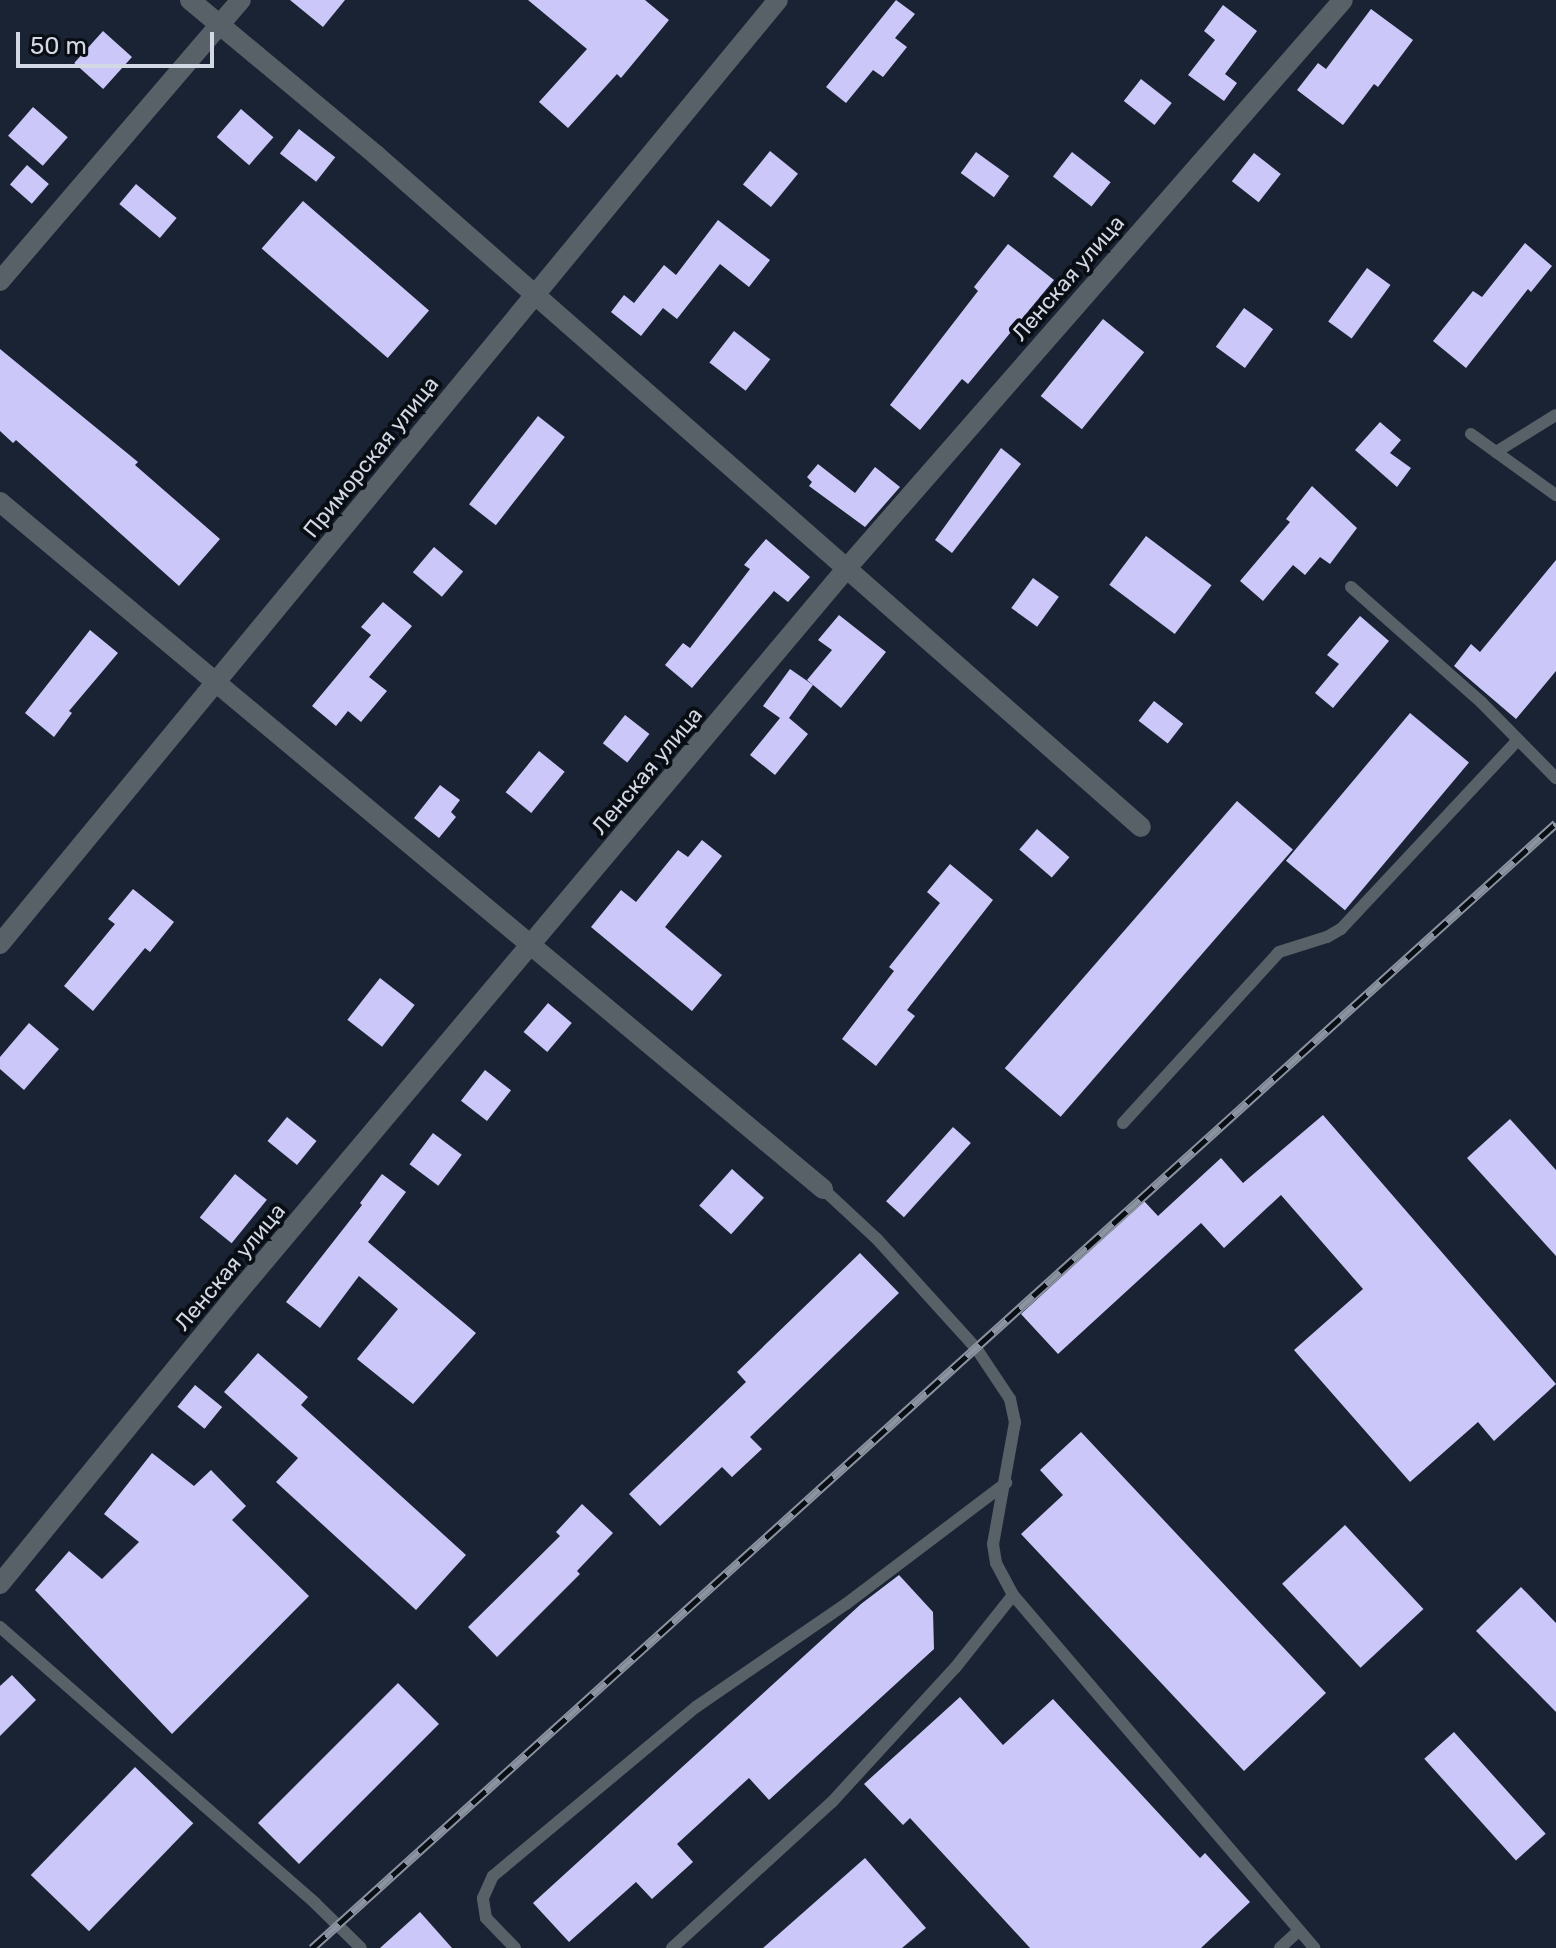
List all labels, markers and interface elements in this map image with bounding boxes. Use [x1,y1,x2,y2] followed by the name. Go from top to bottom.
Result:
[20,16,218,66] scale bar
[30,32,87,60] text: 50 m
[1006,210,1130,346] street label: Ленская улица
[298,371,444,543] street label: Приморская улица
[586,702,708,840] street label: Ленская улица
[169,1198,291,1336] street label: Ленская улица

